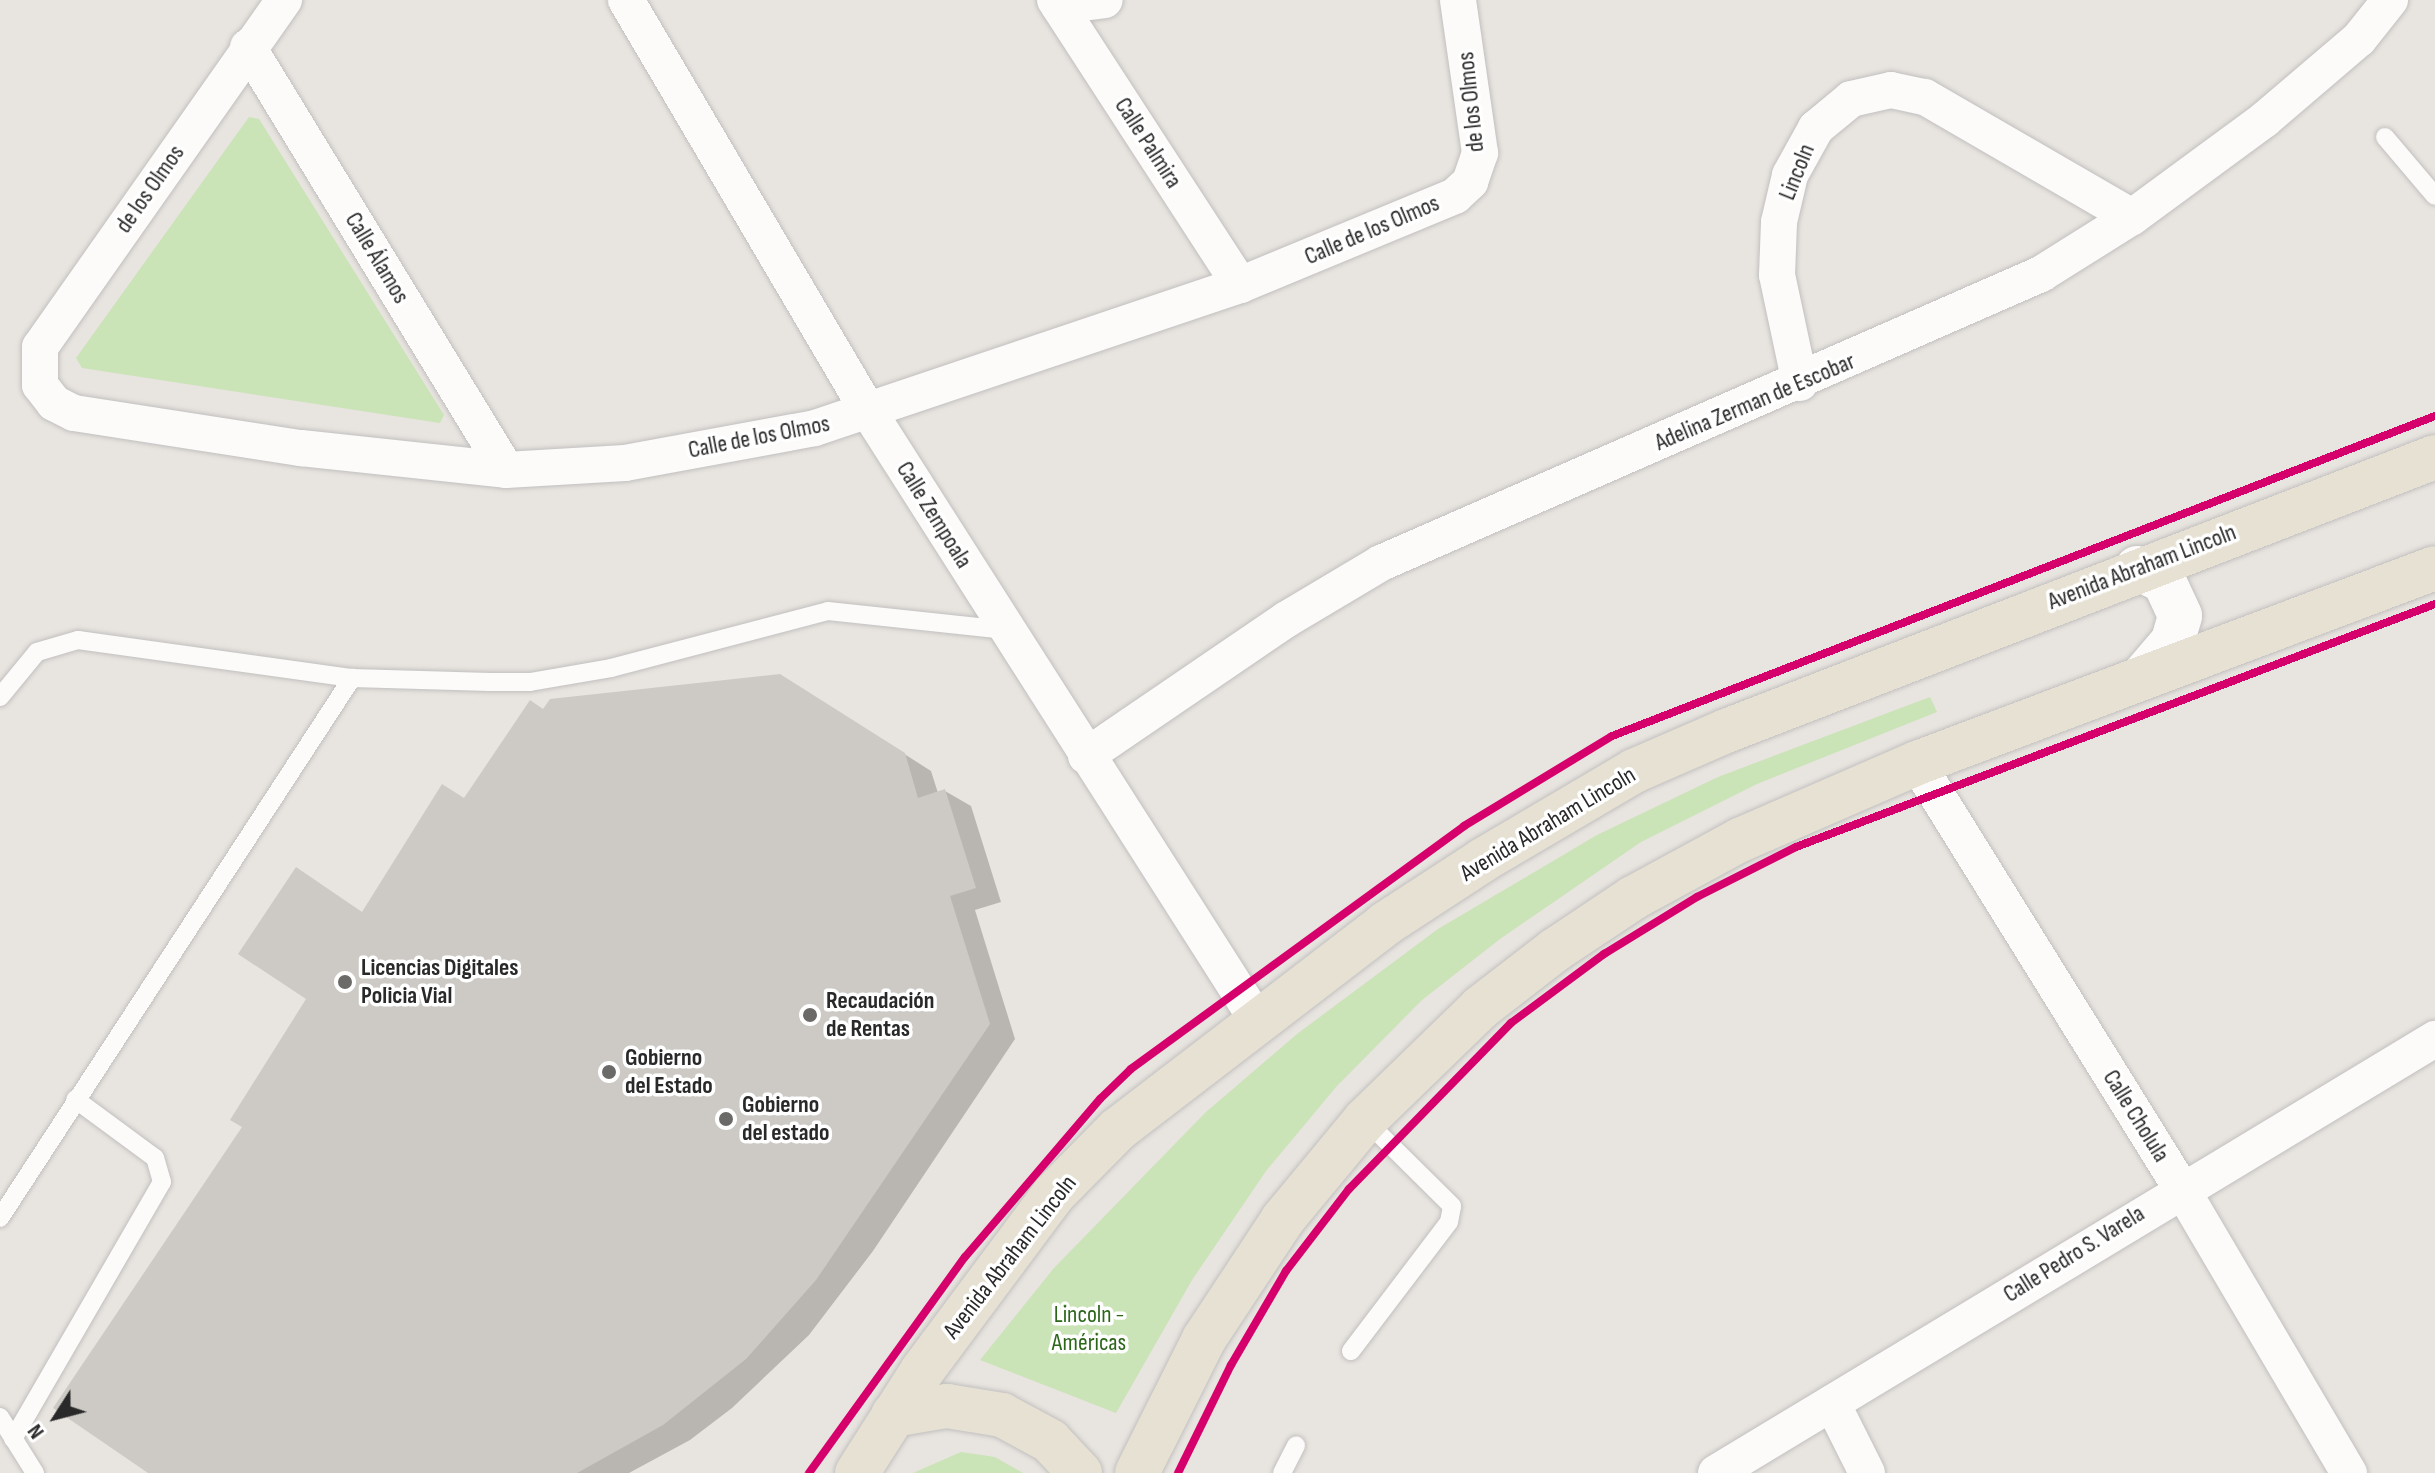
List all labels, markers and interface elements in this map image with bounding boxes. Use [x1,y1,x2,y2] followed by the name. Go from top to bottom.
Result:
[1451,50,1491,154] street label: de los Olmos
[1108,92,1188,194] street label: Calle Palmira
[109,140,191,238] street label: de los Olmos
[1773,140,1821,204] street label: Lincoln
[1300,189,1444,271] street label: Calle de los Olmos
[339,207,415,309] street label: Calle Álamos
[1651,347,1859,457] street label: Adelina Zerman de Escobar
[686,409,832,465] street label: Calle de los Olmos
[890,456,978,574] street label: Calle Zempoala
[2044,518,2240,616] street label: Avenida Abraham Lincoln
[1455,760,1641,888] street label: Avenida Abraham Lincoln
[361,954,518,1010] place label: Licencias Digitales Policia Vial
[336,973,354,991] marker: Licencias Digitales Policia Vial
[826,987,934,1043] place label: Recaudación de Rentas
[801,1006,819,1024] marker: Recaudación de Rentas
[625,1044,713,1100] place label: Gobierno del Estado
[600,1063,618,1081] marker: Gobierno del Estado
[2097,1065,2175,1167] street label: Calle Cholula
[742,1091,829,1147] place label: Gobierno del estado
[717,1110,735,1128] marker: Gobierno del estado
[937,1170,1083,1344] street label: Avenida Abraham Lincoln
[1998,1199,2150,1309] street label: Calle Pedro S. Varela
[1052,1301,1126,1357] park label: Lincoln - Américas
[16,1377,96,1457] north arrow
[22,1419,51,1444] text: N

